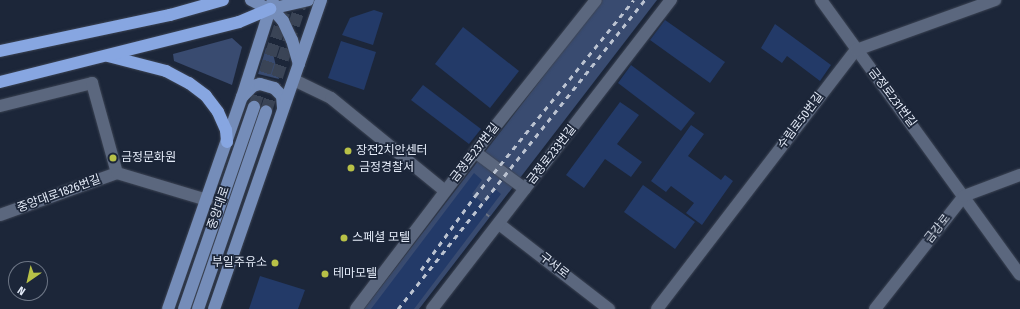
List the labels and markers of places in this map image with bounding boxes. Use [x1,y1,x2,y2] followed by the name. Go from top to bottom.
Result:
[356,144,428,158] place label: 장전2치안센터
[343,146,353,156] marker: 장전2치안센터
[121,151,176,165] place label: 금정문화원
[108,153,118,163] marker: 금정문화원
[359,161,414,175] place label: 금정경찰서
[346,163,356,173] marker: 금정경찰서
[352,231,410,245] place label: 스페셜 모텔
[339,233,349,243] marker: 스페셜 모텔
[212,256,267,270] place label: 부일주유소
[270,258,280,268] marker: 부일주유소
[333,267,377,281] place label: 테마모텔
[320,269,330,279] marker: 테마모텔

